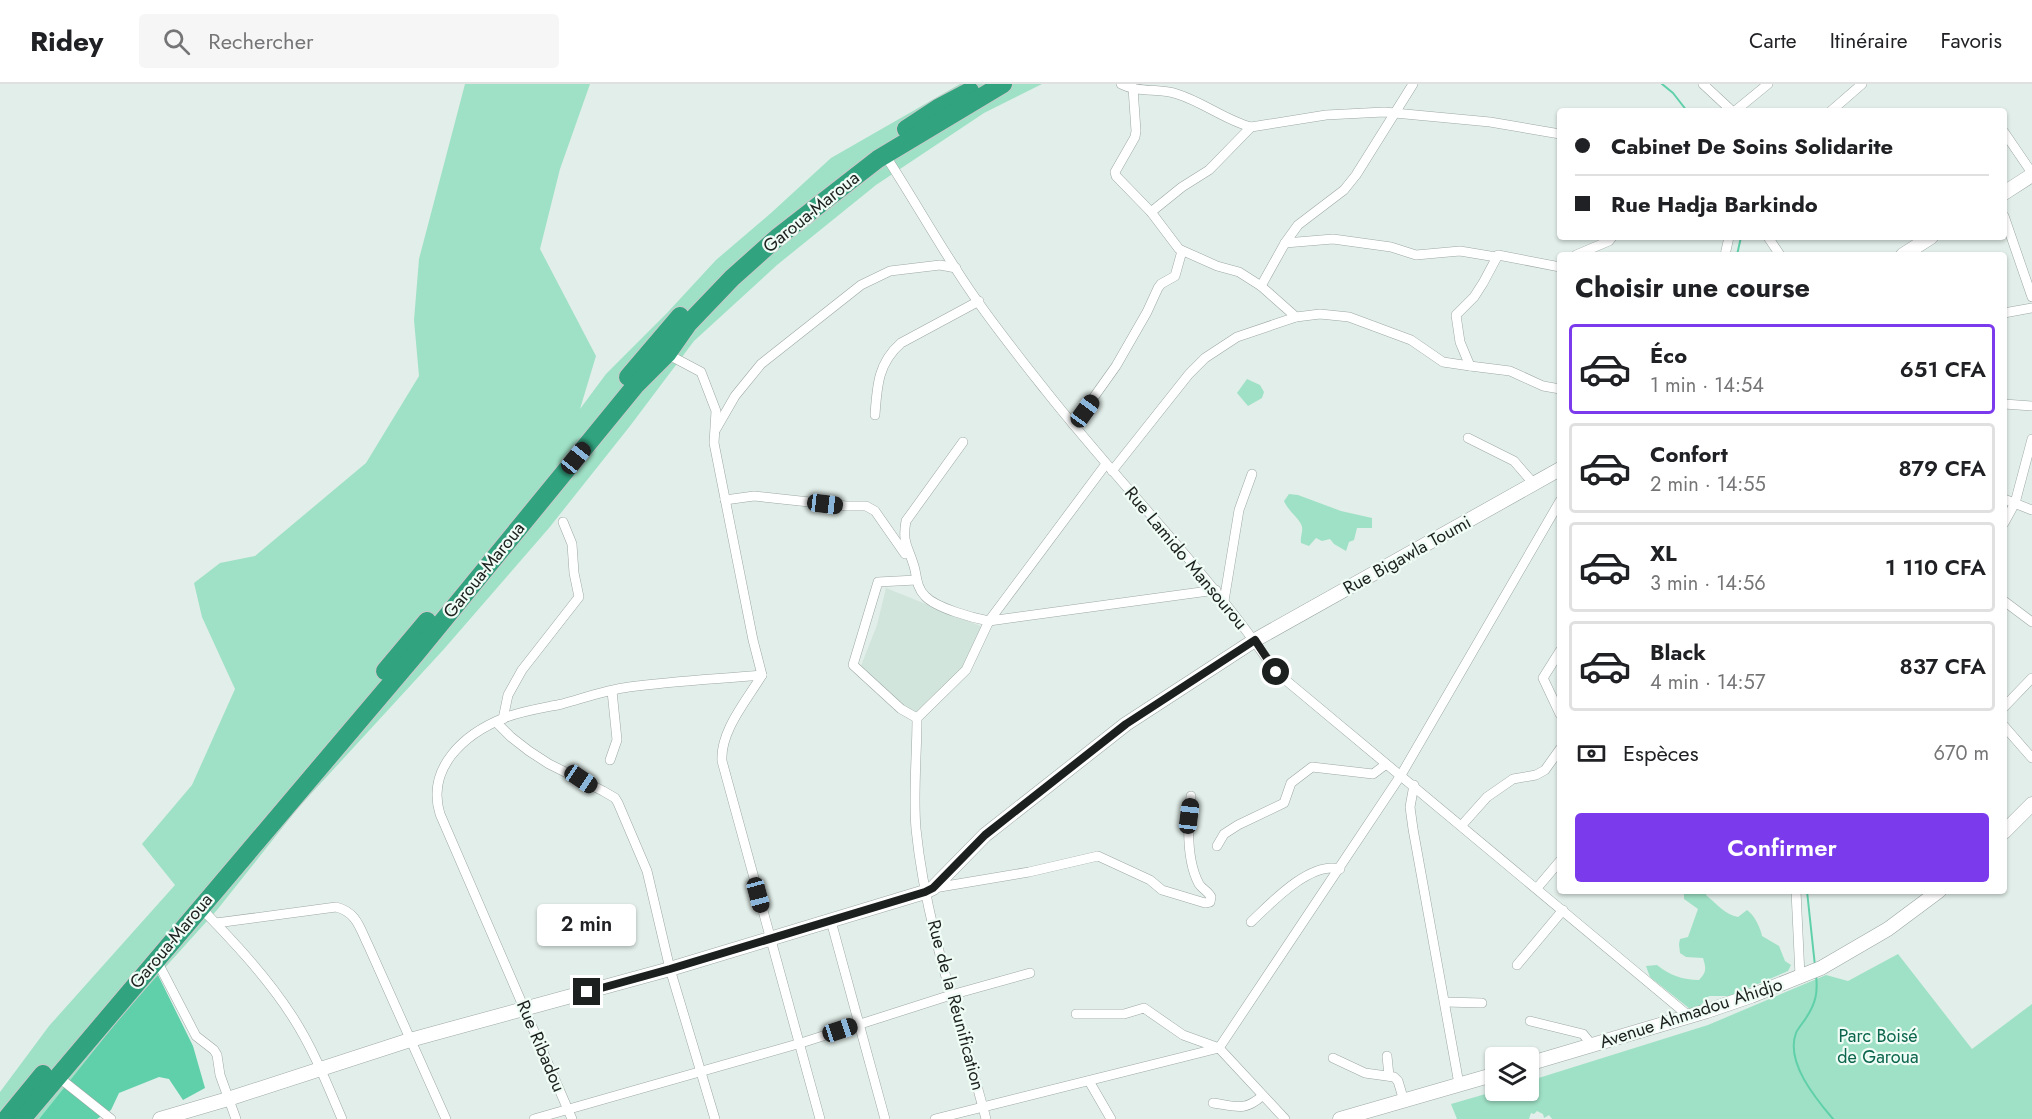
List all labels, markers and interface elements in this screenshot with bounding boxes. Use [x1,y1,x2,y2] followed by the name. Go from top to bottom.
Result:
[139,14,559,68] search box
[30,21,103,62] text: Ridey
[160,25,193,58] icon: search
[208,25,314,57] text: Rechercher
[1749,26,1797,56] text: Carte
[1830,26,1908,56] text: Itinéraire
[1941,26,2002,56] text: Favoris
[1611,130,1893,162] text: Cabinet De Soins Solidarite
[757,165,865,259] street label: Garoua-Maroua
[1611,188,1818,220] text: Rue Hadja Barkindo
[1575,268,1810,307] text: Choisir une course
[1650,339,1687,371] text: Éco
[1578,342,1632,396] icon: car
[1900,353,1986,385] text: 651 CFA
[1650,371,1764,400] text: 1 min · 14:54
[1067,391,1103,431] car
[558,438,594,478] car
[1650,438,1728,470] text: Confort
[1578,441,1632,495] icon: car
[1898,452,1986,484] text: 879 CFA
[1650,470,1766,499] text: 2 min · 14:55
[1118,481,1254,635] street label: Rue Lamido Mansourou
[806,493,844,515] car
[1338,509,1476,601] street label: Rue Bigawla Toumi
[437,516,531,624] street label: Garoua-Maroua
[1650,537,1677,569] text: XL
[1578,540,1632,594] icon: car
[1885,551,1986,583] text: 1 110 CFA
[1650,569,1766,598] text: 3 min · 14:56
[1650,636,1706,668] text: Black
[1578,639,1632,693] icon: car
[1899,650,1986,682] text: 837 CFA
[1262,658,1289,685] route start
[1650,668,1765,697] text: 4 min · 14:57
[1575,737,1608,770] icon: cash
[1623,737,1699,769] text: Espèces
[1933,739,1989,768] text: 670 m
[561,761,601,797] car
[1178,797,1200,835] car
[1575,813,1989,882] button: Confirmer
[745,875,771,915] car
[123,888,219,994] street label: Garoua-Maroua
[538,905,636,947] callout: 2 min
[561,910,612,939] text: 2 min
[921,917,991,1093] street label: Rue de la Réunification
[1596,971,1786,1055] street label: Avenue Ahmadou Ahidjo
[573,978,600,1005] route end
[510,996,572,1096] street label: Rue Ribadou
[820,1016,860,1044] car
[1837,1023,1919,1070] park label: Parc Boisé de Garoua
[1485,1047,1539,1101] map controls
[1485,1047,1539,1101] button: layers

